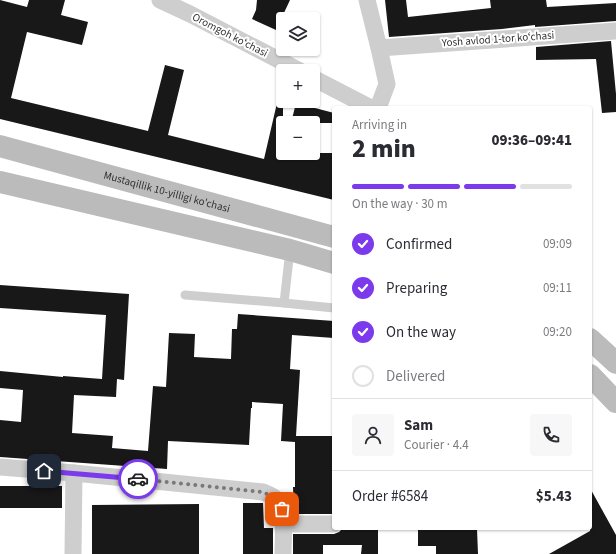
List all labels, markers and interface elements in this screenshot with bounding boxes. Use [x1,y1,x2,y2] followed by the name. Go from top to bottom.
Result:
[190,9,270,61] street label: Oromgoh koʻchasi
[276,12,320,160] map controls
[276,12,320,56] button: layers
[440,28,555,50] street label: Yosh avlod 1-tor koʻchasi
[276,64,320,108] button: +
[276,116,320,160] button: −
[352,116,407,134] text: Arriving in
[352,130,416,167] text: 2 min
[491,130,572,151] text: 09:36–09:41
[102,167,232,216] street label: Mustaqillik 10-yilligi ko'chasi
[352,195,447,213] text: On the way · 30 m
[352,233,374,255] icon: check
[386,234,452,255] text: Confirmed
[543,235,572,253] text: 09:09
[352,277,374,299] icon: check
[386,278,447,299] text: Preparing
[543,279,572,297] text: 09:11
[352,321,374,343] icon: check
[386,322,456,343] text: On the way
[543,323,572,341] text: 09:20
[386,366,445,387] text: Delivered
[352,414,394,456] button: person
[530,414,572,456] button: phone
[404,415,433,436] text: Sam
[404,436,469,454] text: Courier · 4.4
[27,454,61,488] pin
[118,459,158,499] courier
[33,460,55,482] icon: home
[127,468,149,490] icon: car
[352,486,428,507] text: Order #6584
[536,486,572,507] text: $5.43
[265,492,299,526] pin
[271,498,293,520] icon: bag

